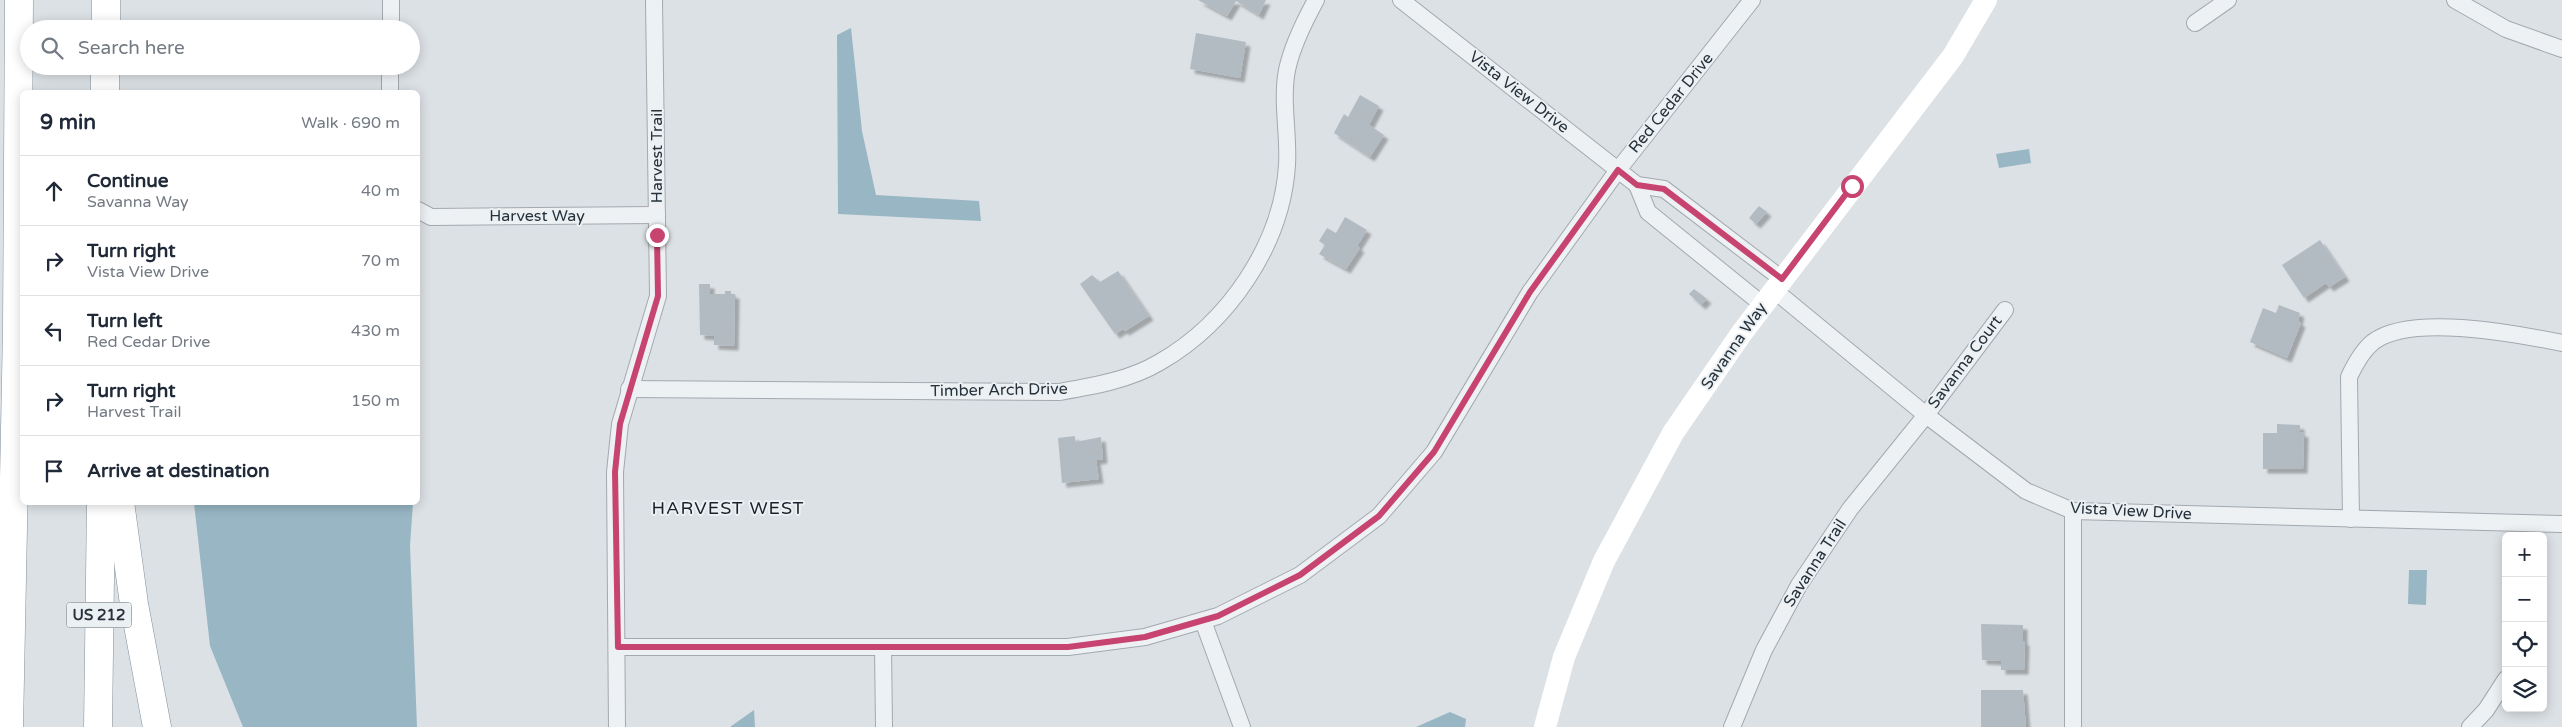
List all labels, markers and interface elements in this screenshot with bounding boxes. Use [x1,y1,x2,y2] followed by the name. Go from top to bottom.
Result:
[20,20,420,75] search box
[38,34,66,62] icon: search
[78,37,185,59] text: Search here
[1465,47,1573,137] street label: Vista View Drive
[1624,49,1718,157] street label: Red Cedar Drive
[647,109,667,203] street label: Harvest Trail
[40,110,96,135] text: 9 min
[301,113,400,133] text: Walk · 690 m
[87,170,169,192] text: Continue
[1841,175,1864,198] route start
[40,177,68,205] icon: ahead
[361,181,400,201] text: 40 m
[87,192,189,212] text: Savanna Way
[489,206,585,226] street label: Harvest Way
[646,224,669,247] route end
[87,240,175,262] text: Turn right
[40,247,68,275] icon: right
[361,251,400,271] text: 70 m
[87,262,209,282] text: Vista View Drive
[1697,298,1772,393] street label: Savanna Way
[87,310,163,332] text: Turn left
[1924,312,2006,412] street label: Savanna Court
[40,317,68,345] icon: left
[351,321,400,341] text: 430 m
[87,332,210,352] text: Red Cedar Drive
[930,379,1068,401] street label: Timber Arch Drive
[87,380,175,402] text: Turn right
[40,387,68,415] icon: right
[351,391,400,411] text: 150 m
[87,402,181,422] text: Harvest Trail
[40,457,68,485] icon: arrive
[87,460,270,482] text: Arrive at destination
[652,497,804,519] district label: HARVEST WEST
[2070,498,2192,524] street label: Vista View Drive
[1779,515,1851,611] street label: Savanna Trail
[2502,532,2547,712] map controls
[2502,532,2547,577] button: +
[2502,577,2547,622] button: −
[66,602,132,628] road number: US 212
[2502,622,2547,667] button: locate
[2502,667,2547,712] button: layers

